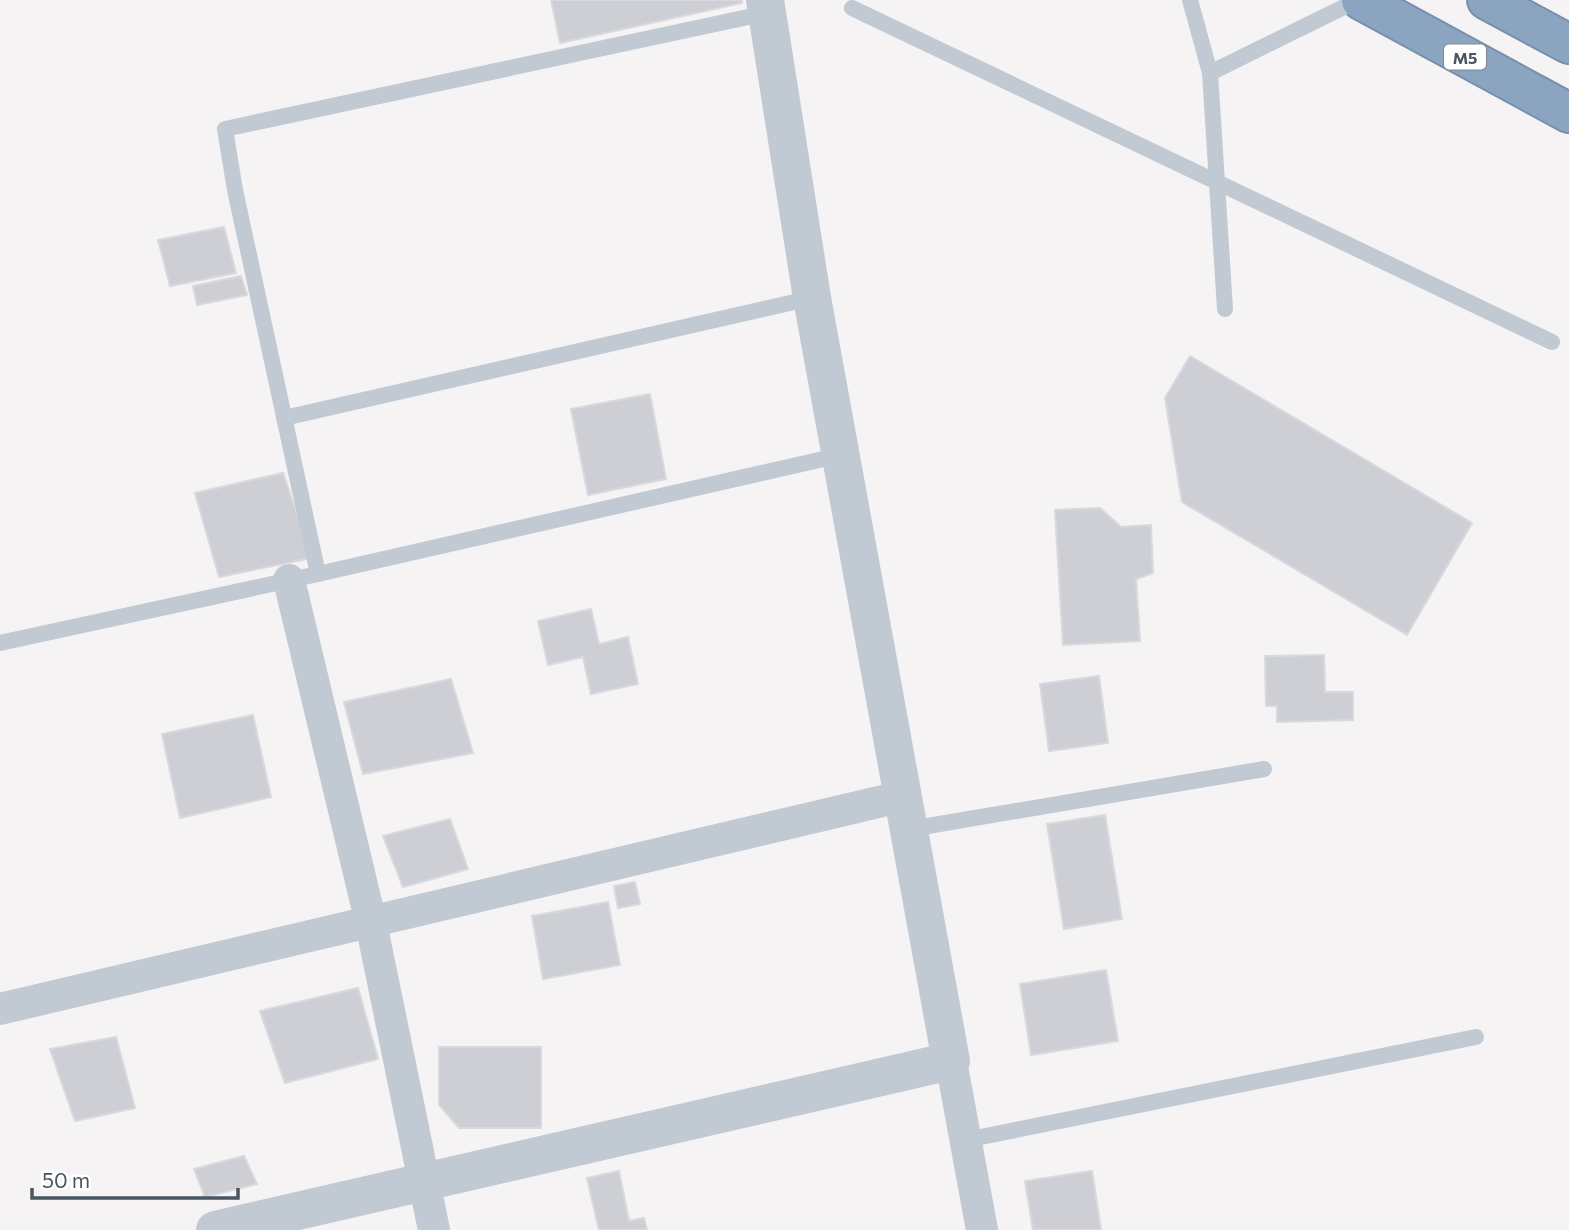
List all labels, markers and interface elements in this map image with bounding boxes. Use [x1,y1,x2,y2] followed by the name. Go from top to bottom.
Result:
[1444,44,1486,69] road number: M5
[32,1156,238,1200] scale bar
[42,1167,90,1192] text: 50 m

